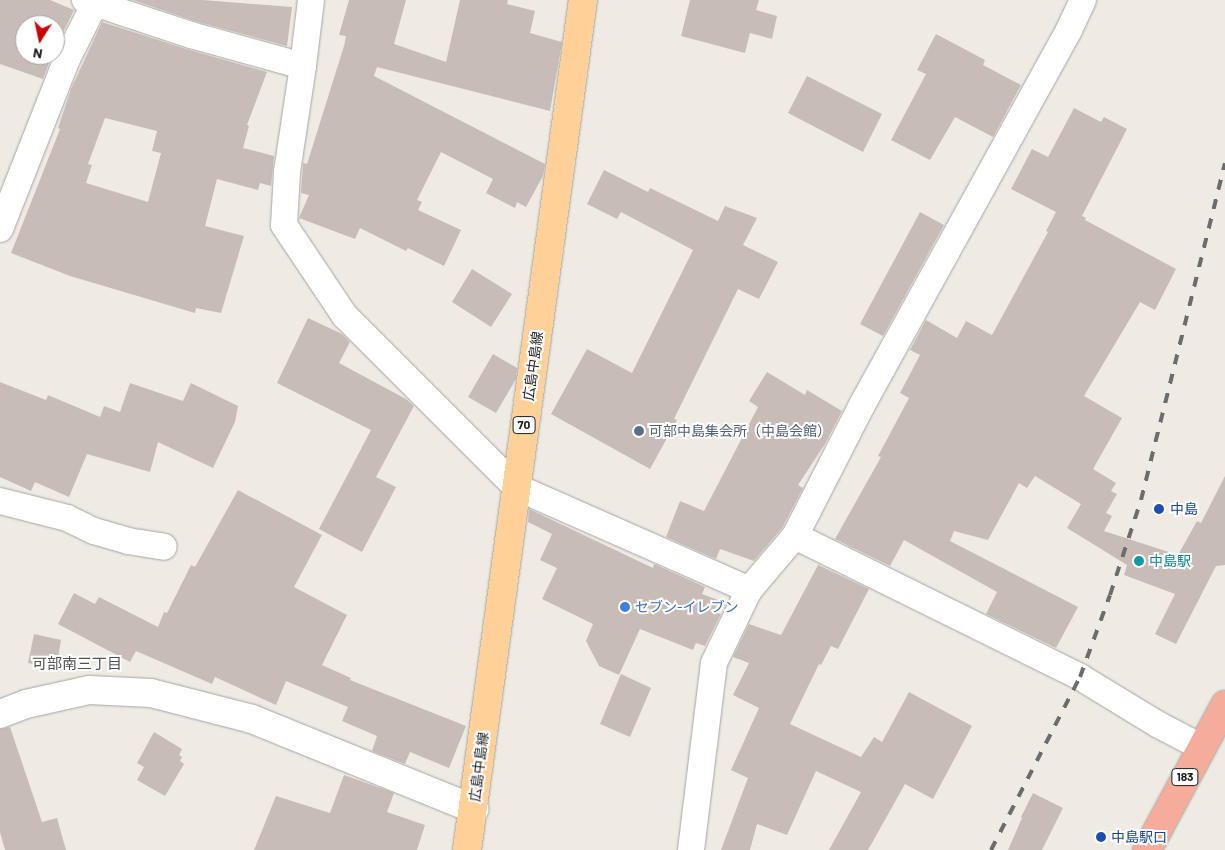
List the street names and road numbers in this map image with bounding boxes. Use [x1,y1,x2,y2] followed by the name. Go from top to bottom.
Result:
[520,330,546,402] street label: 広島中島線
[512,416,536,434] road number: 70
[466,731,492,803] street label: 広島中島線
[1171,768,1199,786] road number: 183

